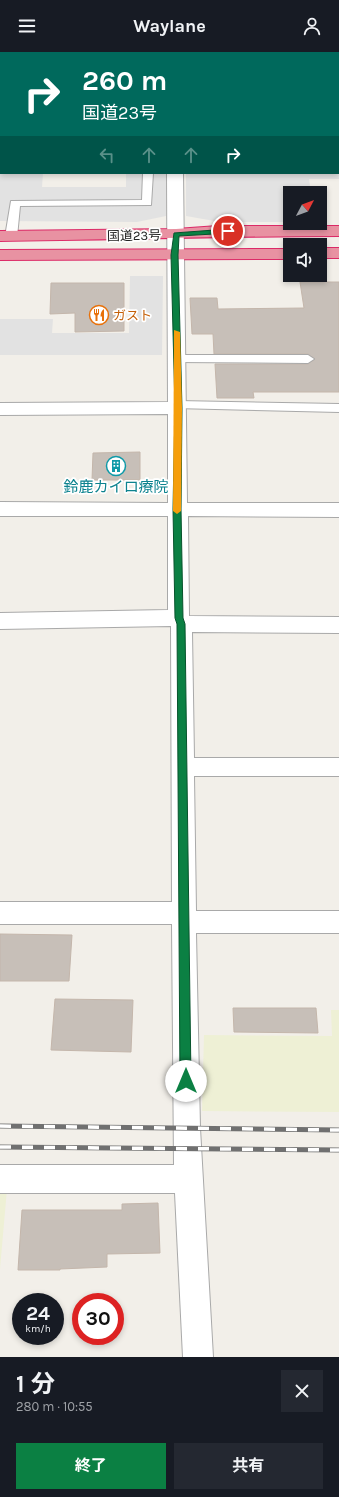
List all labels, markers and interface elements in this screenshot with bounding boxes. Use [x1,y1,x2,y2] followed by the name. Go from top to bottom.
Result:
[16,15,38,37] icon: menu
[133,15,206,37] text: Waylane
[301,15,323,37] icon: person
[82,64,167,97] text: 260 m
[16,68,68,120] icon: right
[82,102,157,124] text: 国道23号
[96,144,118,166] icon: left
[138,144,160,166] icon: ahead
[180,144,202,166] icon: ahead
[222,144,244,166] icon: right
[283,186,327,230] north arrow
[283,186,327,282] map controls
[211,214,245,248] pin
[217,220,239,242] icon: arrive
[107,228,161,243] street label: 国道23号
[283,238,327,282] button: sound
[88,304,110,326] restaurant icon: ガスト
[113,308,152,323] place label: ガスト
[105,455,127,477] building icon: 鈴鹿カイロ療院
[63,478,169,496] place label: 鈴鹿カイロ療院
[165,1060,207,1102] position arrow
[72,1293,124,1345] speed limit sign: 30
[26,1302,50,1325] text: 24
[25,1323,51,1335] text: km/h
[16,1370,55,1398] text: 1 分
[281,1370,323,1412] button: close
[16,1399,93,1414] text: 280 m · 10:55
[16,1443,166,1489] button: 終了
[174,1443,323,1489] button: 共有

